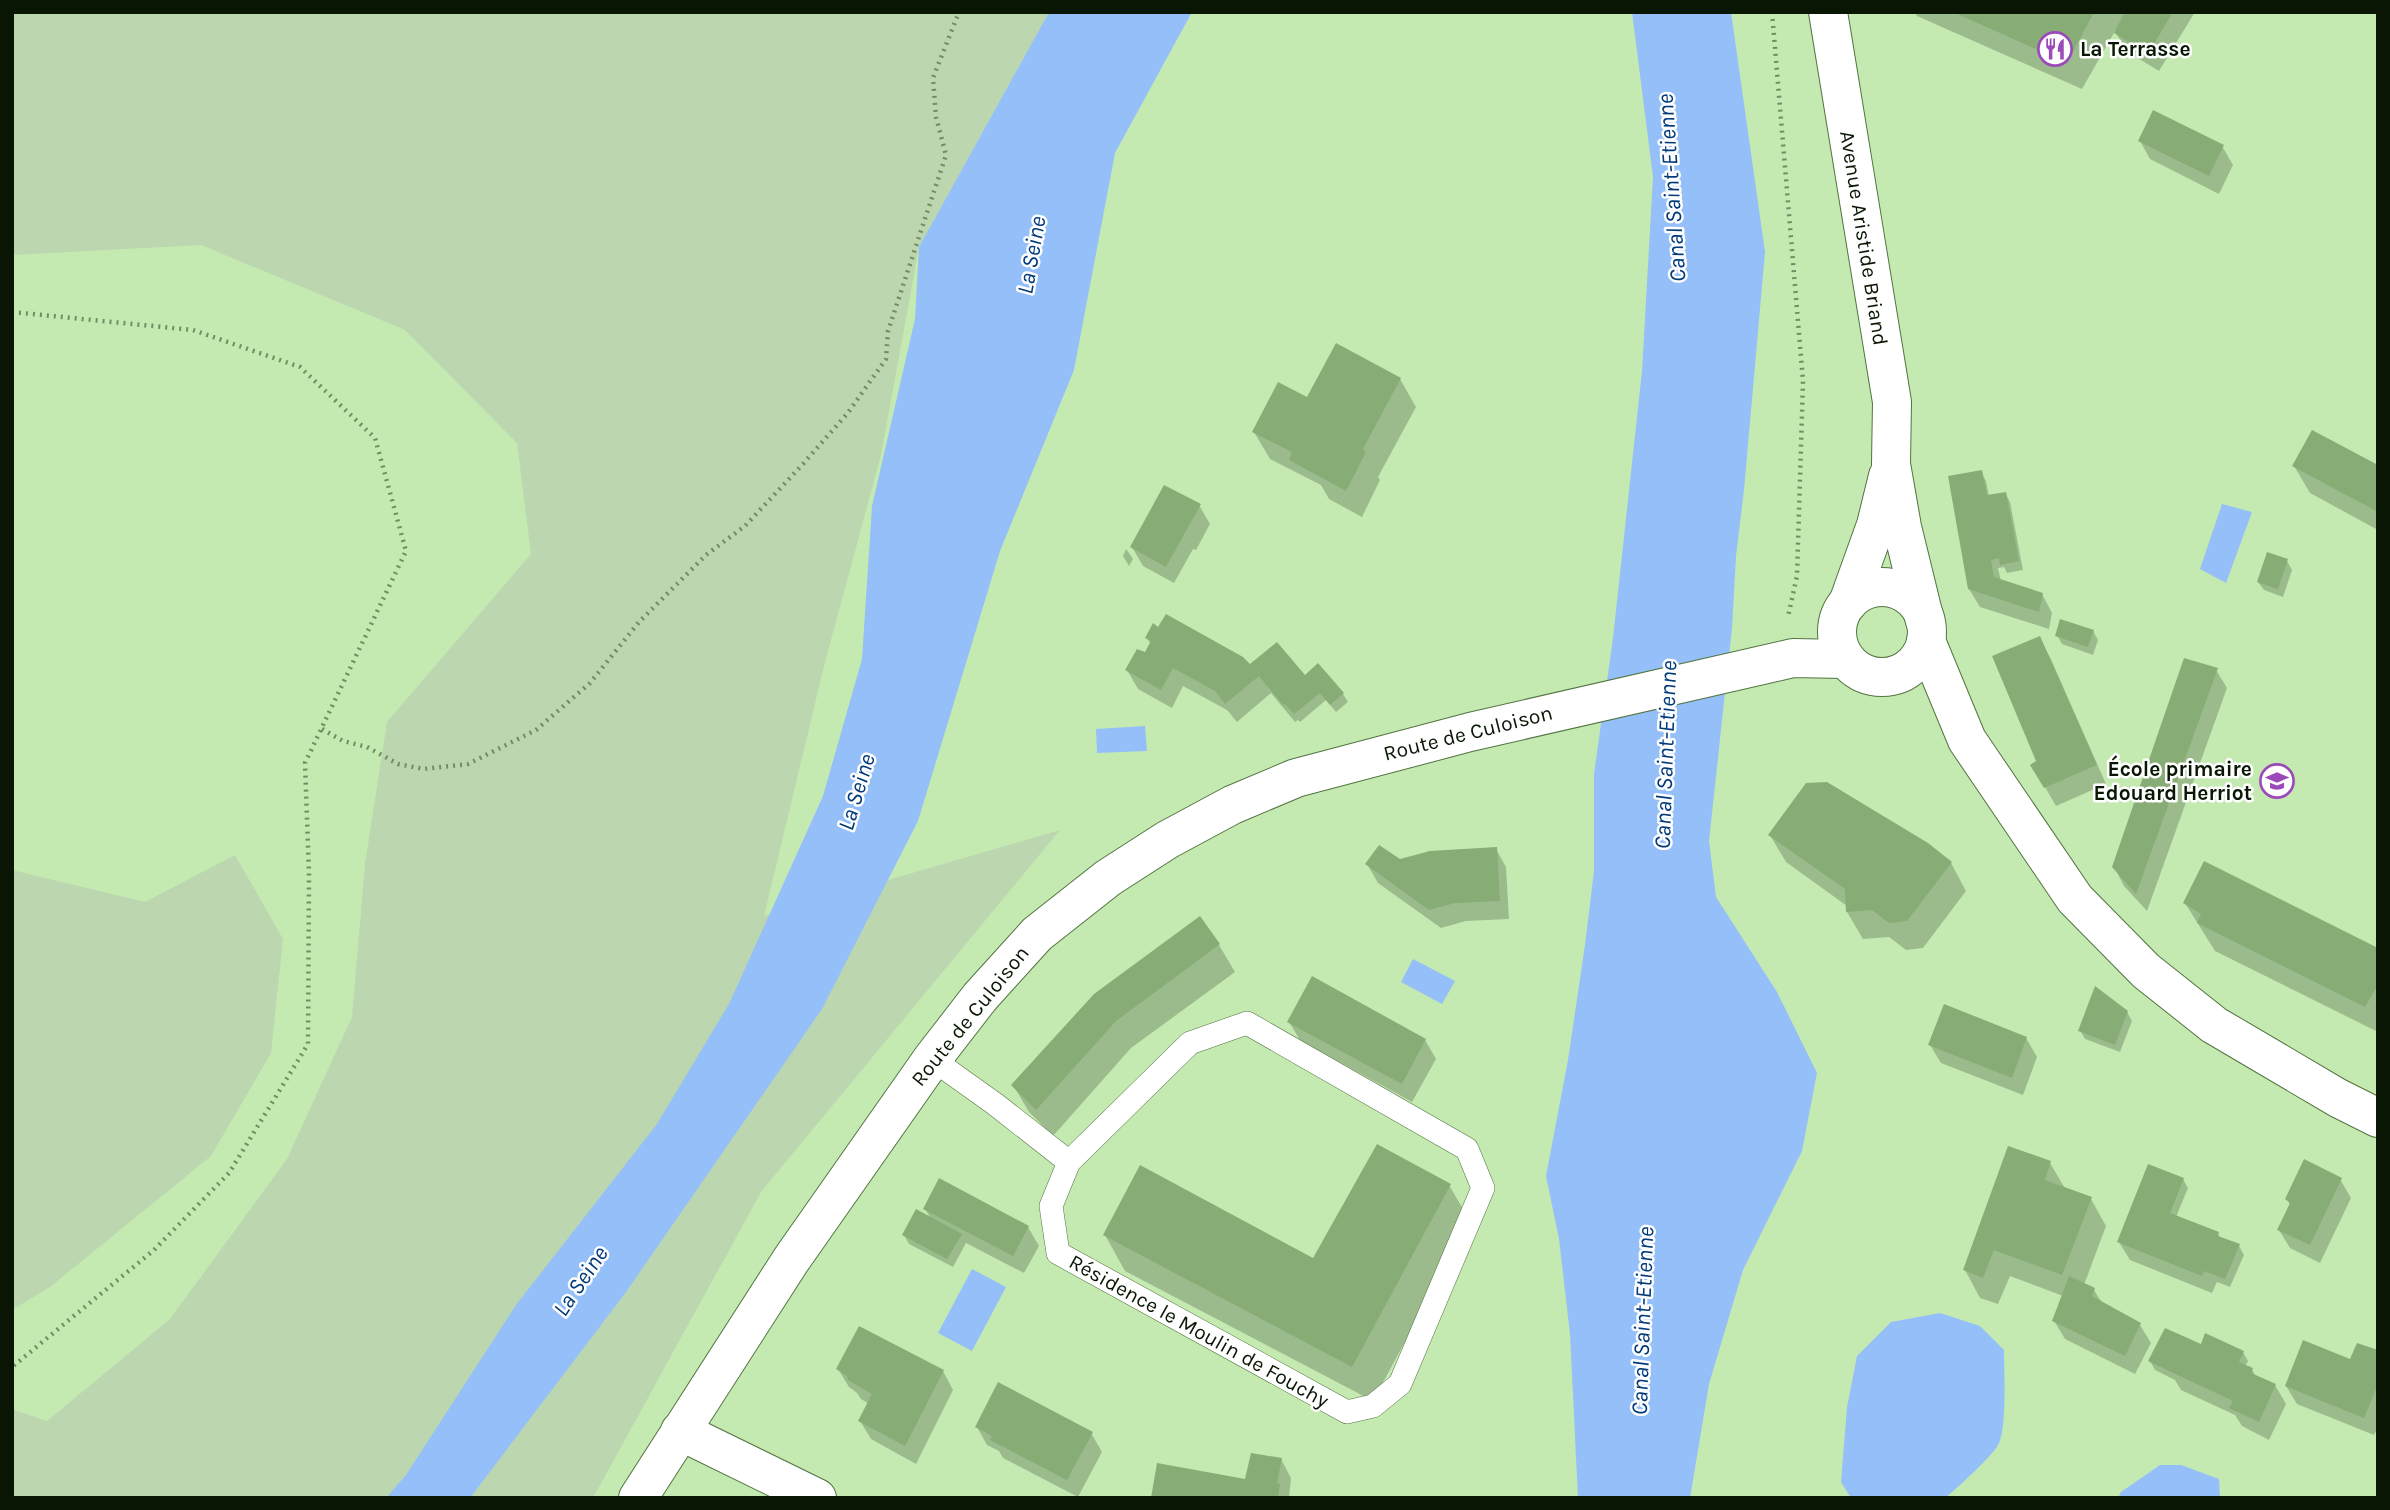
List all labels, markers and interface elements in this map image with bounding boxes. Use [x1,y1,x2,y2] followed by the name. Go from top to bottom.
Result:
[2036,30,2074,68] restaurant icon: La Terrasse
[2080,37,2191,61] place label: La Terrasse
[1651,93,1692,283] water label: Canal Saint-Etienne
[1835,129,1893,347] street label: Avenue Aristide Briand
[1011,214,1052,296] water label: La Seine
[1649,660,1682,850] water label: Canal Saint-Etienne
[1381,700,1555,766] street label: Route de Culoison
[832,750,881,834] water label: La Seine
[2094,755,2252,805] place label: École primaire Edouard Herriot
[2258,762,2296,800] school or university icon: École primaire Edouard Herriot
[906,941,1034,1091] street label: Route de Culoison
[1626,1226,1659,1416] water label: Canal Saint-Etienne
[547,1241,614,1321] water label: La Seine
[1065,1249,1333,1413] street label: Résidence le Moulin de Fouchy

